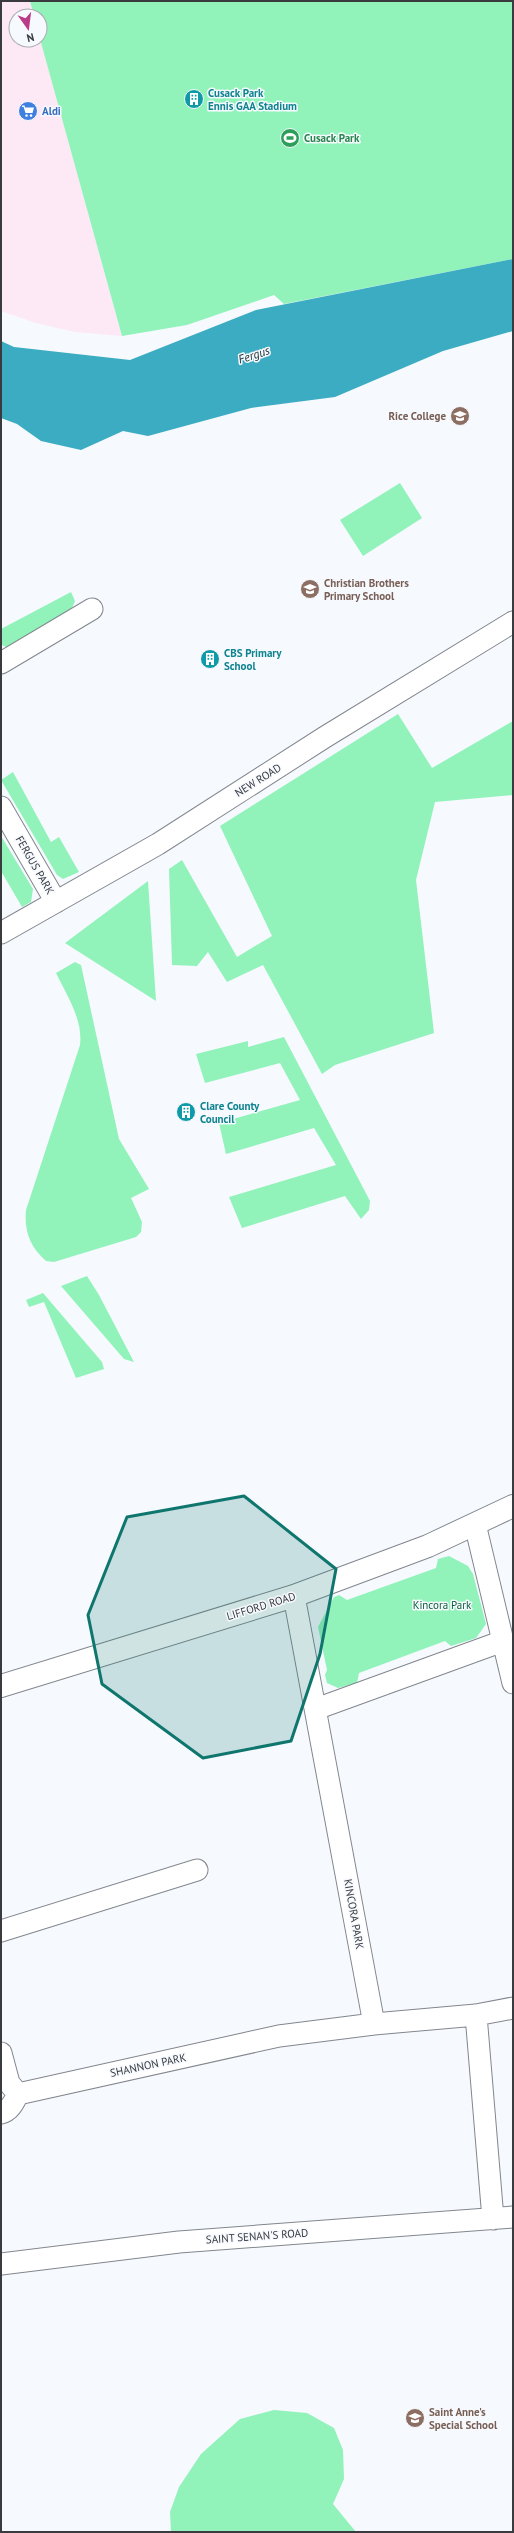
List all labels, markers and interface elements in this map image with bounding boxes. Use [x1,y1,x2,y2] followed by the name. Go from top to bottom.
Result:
[8,8,48,48] north arrow
[25,30,36,45] text: N
[208,86,297,113] place label: Cusack Park Ennis GAA Stadium
[183,88,205,110] building icon: Cusack Park Ennis GAA Stadium
[17,100,39,122] supermarket icon: Aldi
[42,104,61,118] place label: Aldi
[279,127,301,149] sports icon: Cusack Park
[304,131,360,145] place label: Cusack Park
[236,342,272,367] water label: Fergus
[449,405,471,427] school or university icon: Rice College
[388,409,446,423] place label: Rice College
[324,576,409,603] place label: Christian Brothers Primary School
[299,578,321,600] school or university icon: Christian Brothers Primary School
[224,646,282,673] place label: CBS Primary School
[199,648,221,670] building icon: CBS Primary School
[232,760,284,800] street label: NEW ROAD
[13,833,58,897] street label: FERGUS PARK
[200,1099,260,1126] place label: Clare County Council
[175,1101,197,1123] building icon: Clare County Council
[225,1589,297,1623] street label: LIFFORD ROAD
[413,1598,472,1612] park label: Kincora Park
[341,1878,367,1951] street label: KINCORA PARK
[109,2050,188,2080] street label: SHANNON PARK
[205,2225,309,2247] street label: SAINT SENAN'S ROAD
[429,2405,498,2432] place label: Saint Anne's Special School
[404,2407,426,2429] school or university icon: Saint Anne's Special School

